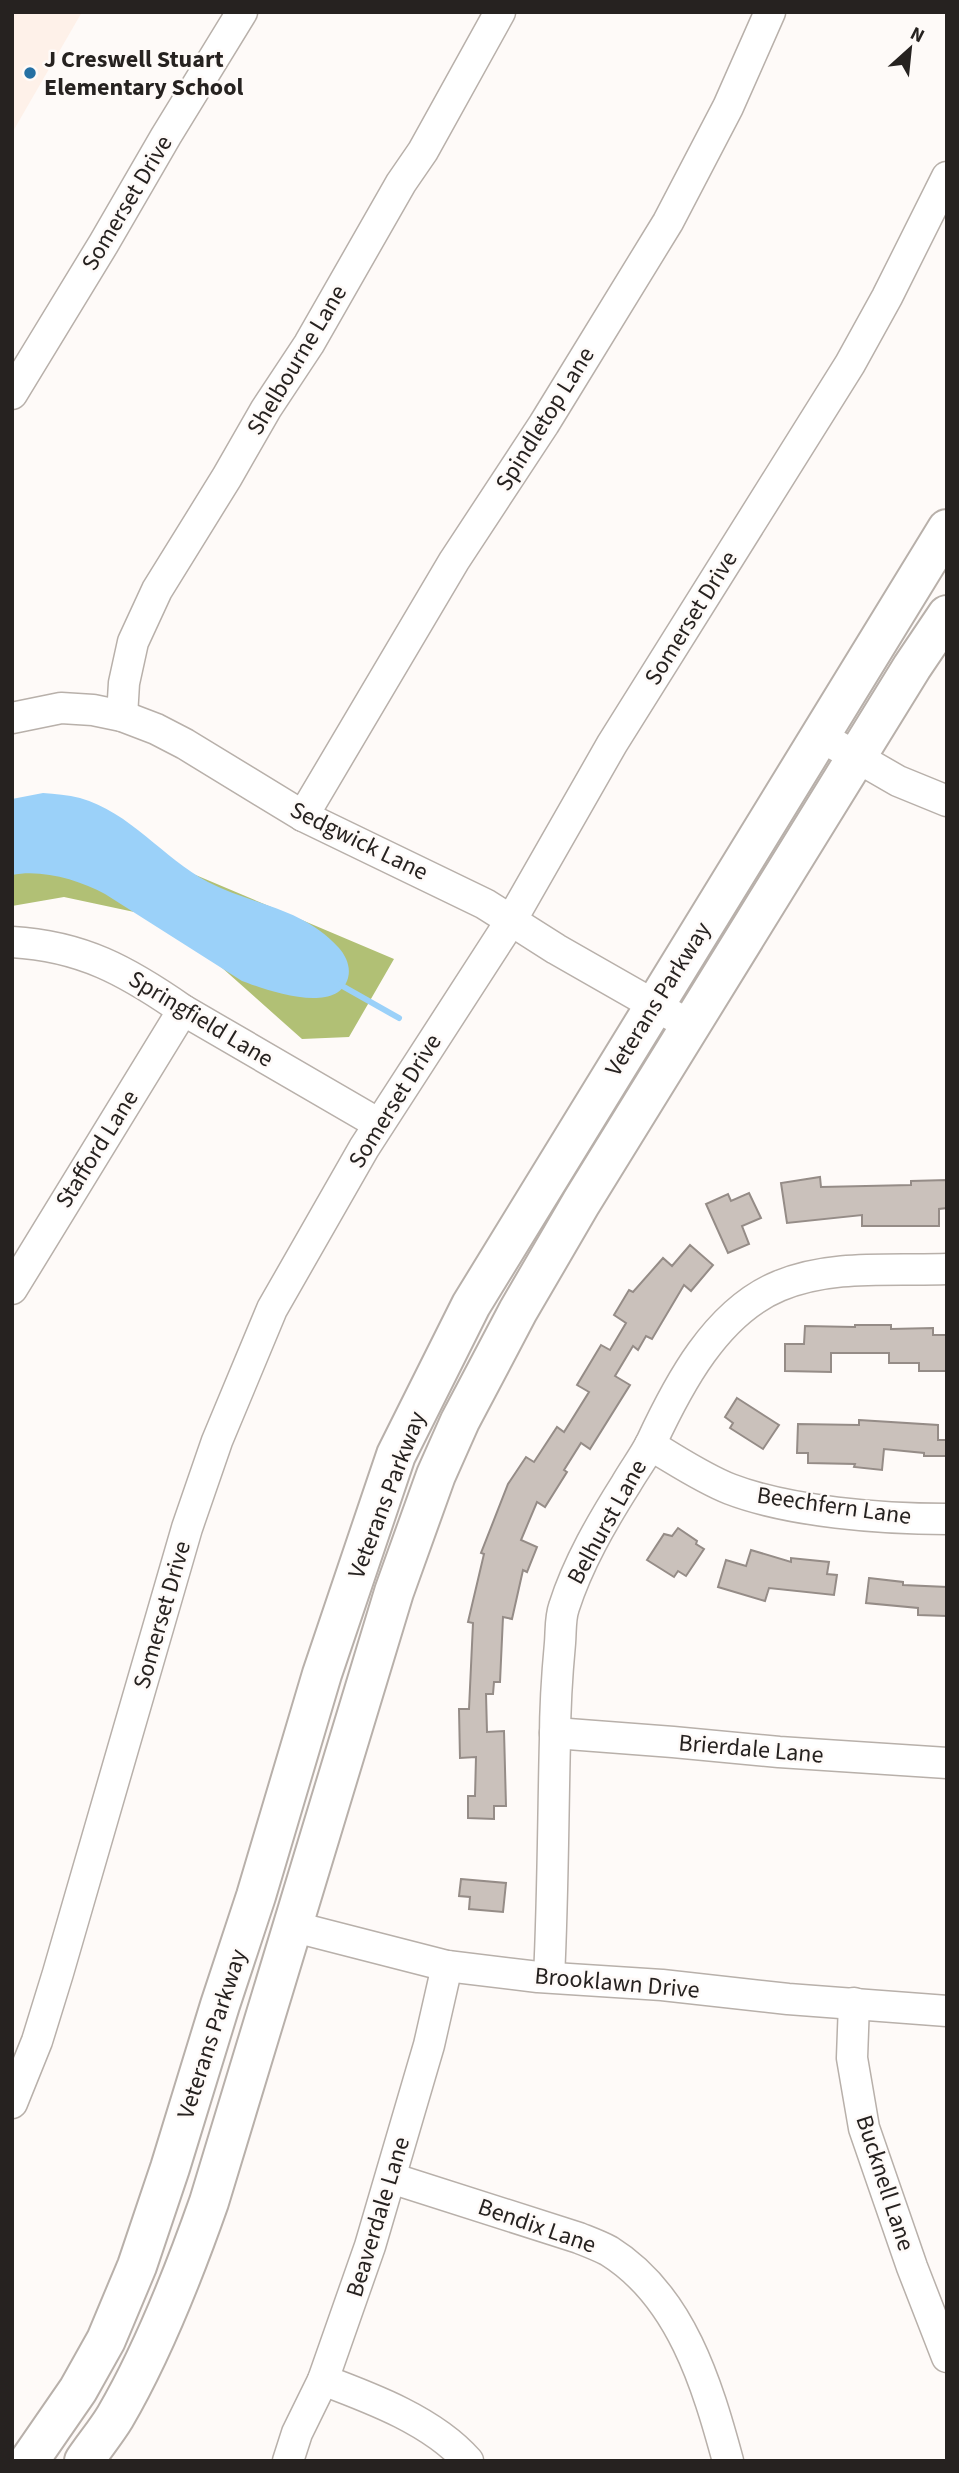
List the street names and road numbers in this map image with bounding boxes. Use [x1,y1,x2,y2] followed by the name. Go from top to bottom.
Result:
[73,129,181,277] street label: Somerset Drive
[238,278,356,442] street label: Shelbourne Lane
[487,340,603,498] street label: Spindletop Lane
[636,544,746,692] street label: Somerset Drive
[284,792,434,890] street label: Sedgwick Lane
[596,915,720,1083] street label: Veterans Parkway
[122,962,280,1076] street label: Springfield Lane
[340,1027,450,1175] street label: Somerset Drive
[47,1083,147,1215] street label: Stafford Lane
[339,1406,435,1584] street label: Veterans Parkway
[558,1453,656,1591] street label: Belhurst Lane
[755,1478,913,1534] street label: Beechfern Lane
[124,1537,200,1693] street label: Somerset Drive
[677,1725,825,1773] street label: Brierdale Lane
[168,1945,256,2123] street label: Veterans Parkway
[533,1958,701,2008] street label: Brooklawn Drive
[847,2111,923,2255] street label: Bucknell Lane
[337,2133,419,2301] street label: Beaverdale Lane
[473,2189,601,2263] street label: Bendix Lane

